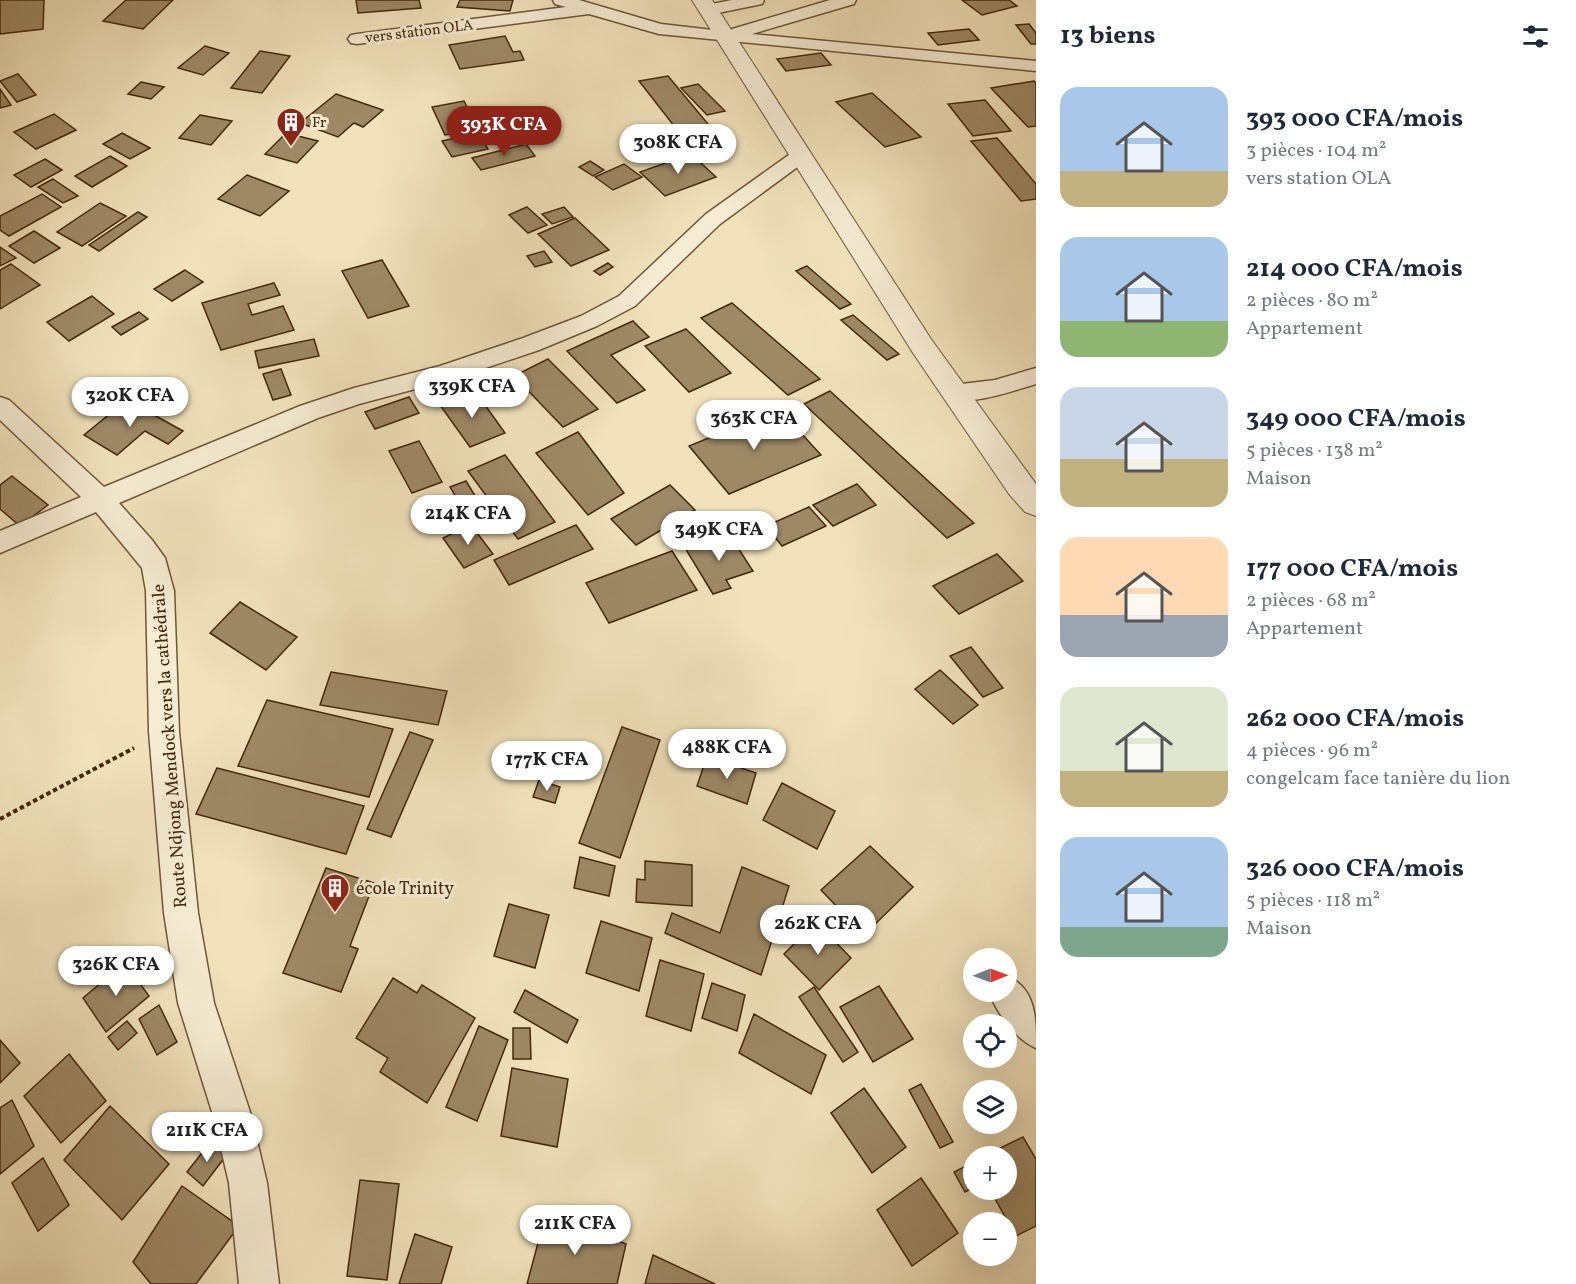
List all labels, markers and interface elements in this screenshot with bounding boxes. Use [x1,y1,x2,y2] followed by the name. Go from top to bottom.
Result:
[364,15,475,50] street label: vers station OLA
[1060,18,1156,54] text: 13 biens
[1519,20,1552,53] icon: filters
[1246,101,1463,137] text: 393 000 CFA/mois
[275,106,307,148] building icon: Fr
[442,106,566,157] pin: 393K CFA
[460,111,548,139] text: 393K CFA
[1108,111,1180,183] icon: home
[312,113,326,134] place label: Fr
[616,124,740,175] pin: 308K CFA
[633,129,723,157] text: 308K CFA
[1246,137,1386,165] text: 3 pièces · 104 m²
[1246,165,1392,193] text: vers station OLA
[1246,251,1463,287] text: 214 000 CFA/mois
[1108,261,1180,333] icon: home
[1246,287,1378,315] text: 2 pièces · 80 m²
[1246,315,1363,343] text: Appartement
[410,368,534,419] pin: 339K CFA
[428,373,516,401] text: 339K CFA
[68,377,192,428] pin: 320K CFA
[86,382,175,410] text: 320K CFA
[692,400,816,451] pin: 363K CFA
[1246,401,1466,437] text: 349 000 CFA/mois
[710,405,798,433] text: 363K CFA
[1108,411,1180,483] icon: home
[1246,437,1383,465] text: 5 pièces · 138 m²
[1246,465,1312,493] text: Maison
[406,495,530,546] pin: 214K CFA
[425,500,511,528] text: 214K CFA
[657,511,781,562] pin: 349K CFA
[674,516,764,544] text: 349K CFA
[1246,551,1458,587] text: 177 000 CFA/mois
[1108,561,1180,633] icon: home
[147,583,194,909] street label: Route Ndjong Mendock vers la cathédrale
[1246,587,1376,615] text: 2 pièces · 68 m²
[1246,615,1363,643] text: Appartement
[1246,701,1464,737] text: 262 000 CFA/mois
[1108,711,1180,783] icon: home
[665,729,789,780] pin: 488K CFA
[682,734,772,762] text: 488K CFA
[1246,737,1378,765] text: 4 pièces · 96 m²
[485,741,609,792] pin: 177K CFA
[505,746,589,774] text: 177K CFA
[1246,765,1510,793] text: congelcam face tanière du lion
[1246,851,1464,887] text: 326 000 CFA/mois
[1108,861,1180,933] icon: home
[319,872,351,914] building icon: école Trinity
[356,877,454,902] place label: école Trinity
[1246,887,1380,915] text: 5 pièces · 118 m²
[756,905,880,956] pin: 262K CFA
[774,910,862,938] text: 262K CFA
[1246,915,1312,943] text: Maison
[54,946,178,997] pin: 326K CFA
[963,948,1017,1002] north arrow
[963,948,1017,1266] map controls
[72,951,160,979] text: 326K CFA
[963,1014,1017,1068] button: locate
[963,1080,1017,1134] button: layers
[145,1112,269,1163] pin: 211K CFA
[166,1117,248,1145] text: 211K CFA
[963,1146,1017,1200] button: +
[513,1205,637,1256] pin: 211K CFA
[534,1210,616,1238] text: 211K CFA
[963,1212,1017,1266] button: −

